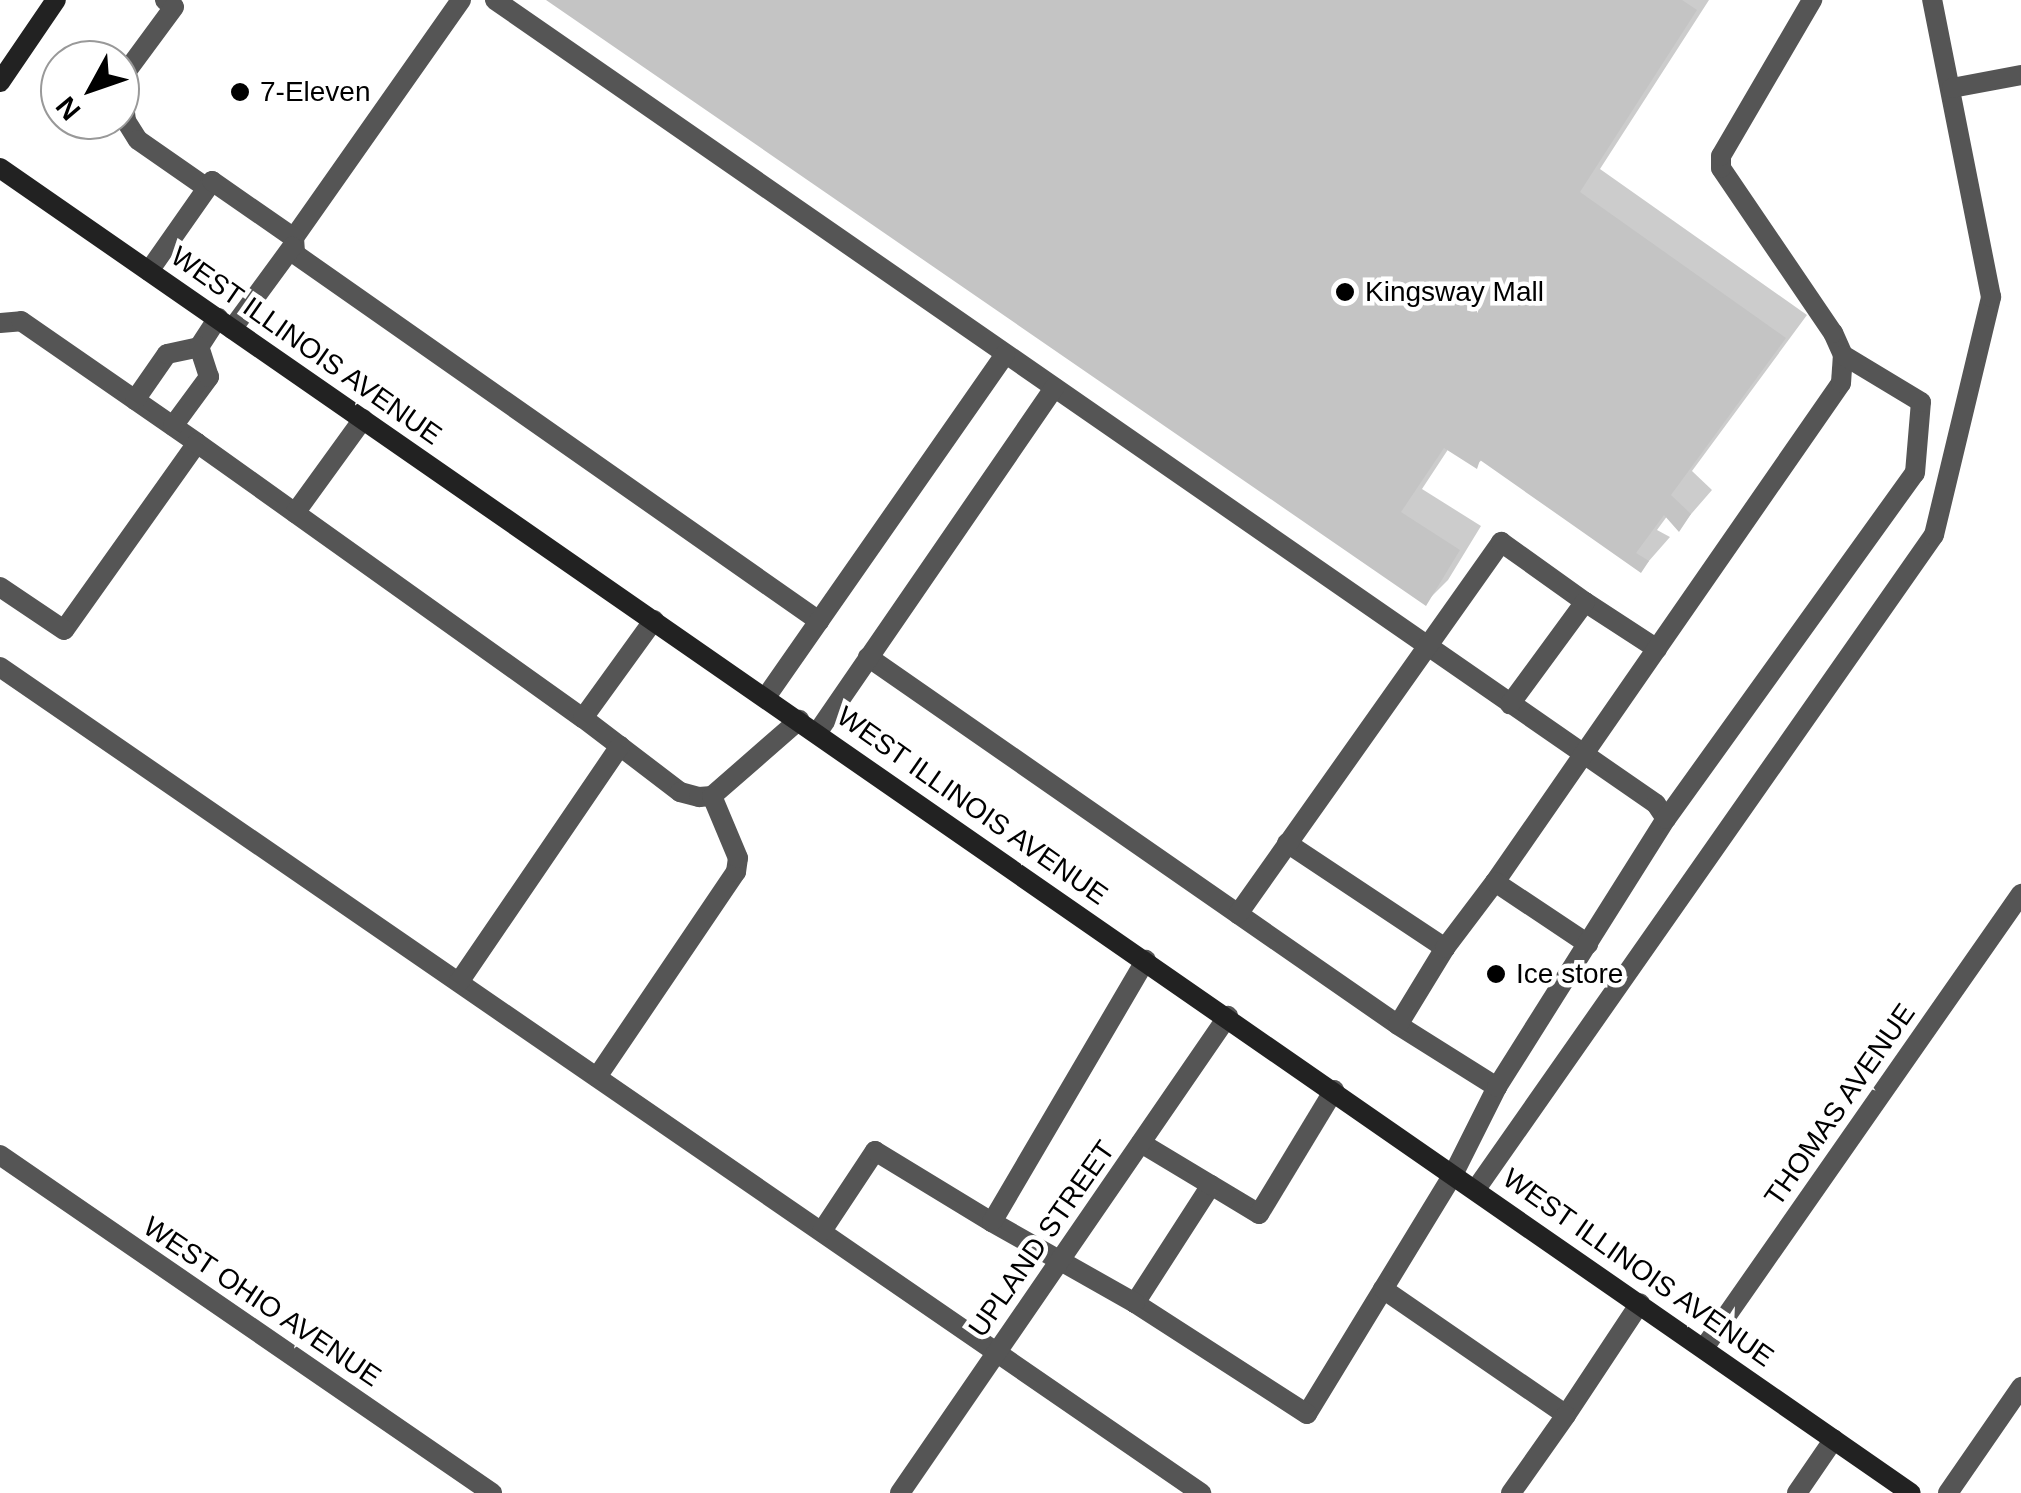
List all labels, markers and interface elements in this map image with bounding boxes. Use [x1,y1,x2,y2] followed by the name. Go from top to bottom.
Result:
[40,40,140,140] north arrow
[260,75,371,109] place label: 7-Eleven
[229,81,251,103] marker: 7-Eleven
[50,91,87,126] text: N
[163,239,449,453] street label: WEST ILLINOIS AVENUE
[1365,275,1544,309] place label: Kingsway Mall
[1334,281,1356,303] marker: Kingsway Mall
[829,699,1115,913] street label: WEST ILLINOIS AVENUE
[1516,957,1623,991] place label: Ice store
[1485,963,1507,985] marker: Ice store
[1757,997,1923,1213] street label: THOMAS AVENUE
[962,1134,1122,1344] street label: UPLAND STREET
[1495,1161,1781,1375] street label: WEST ILLINOIS AVENUE
[136,1209,388,1395] street label: WEST OHIO AVENUE

